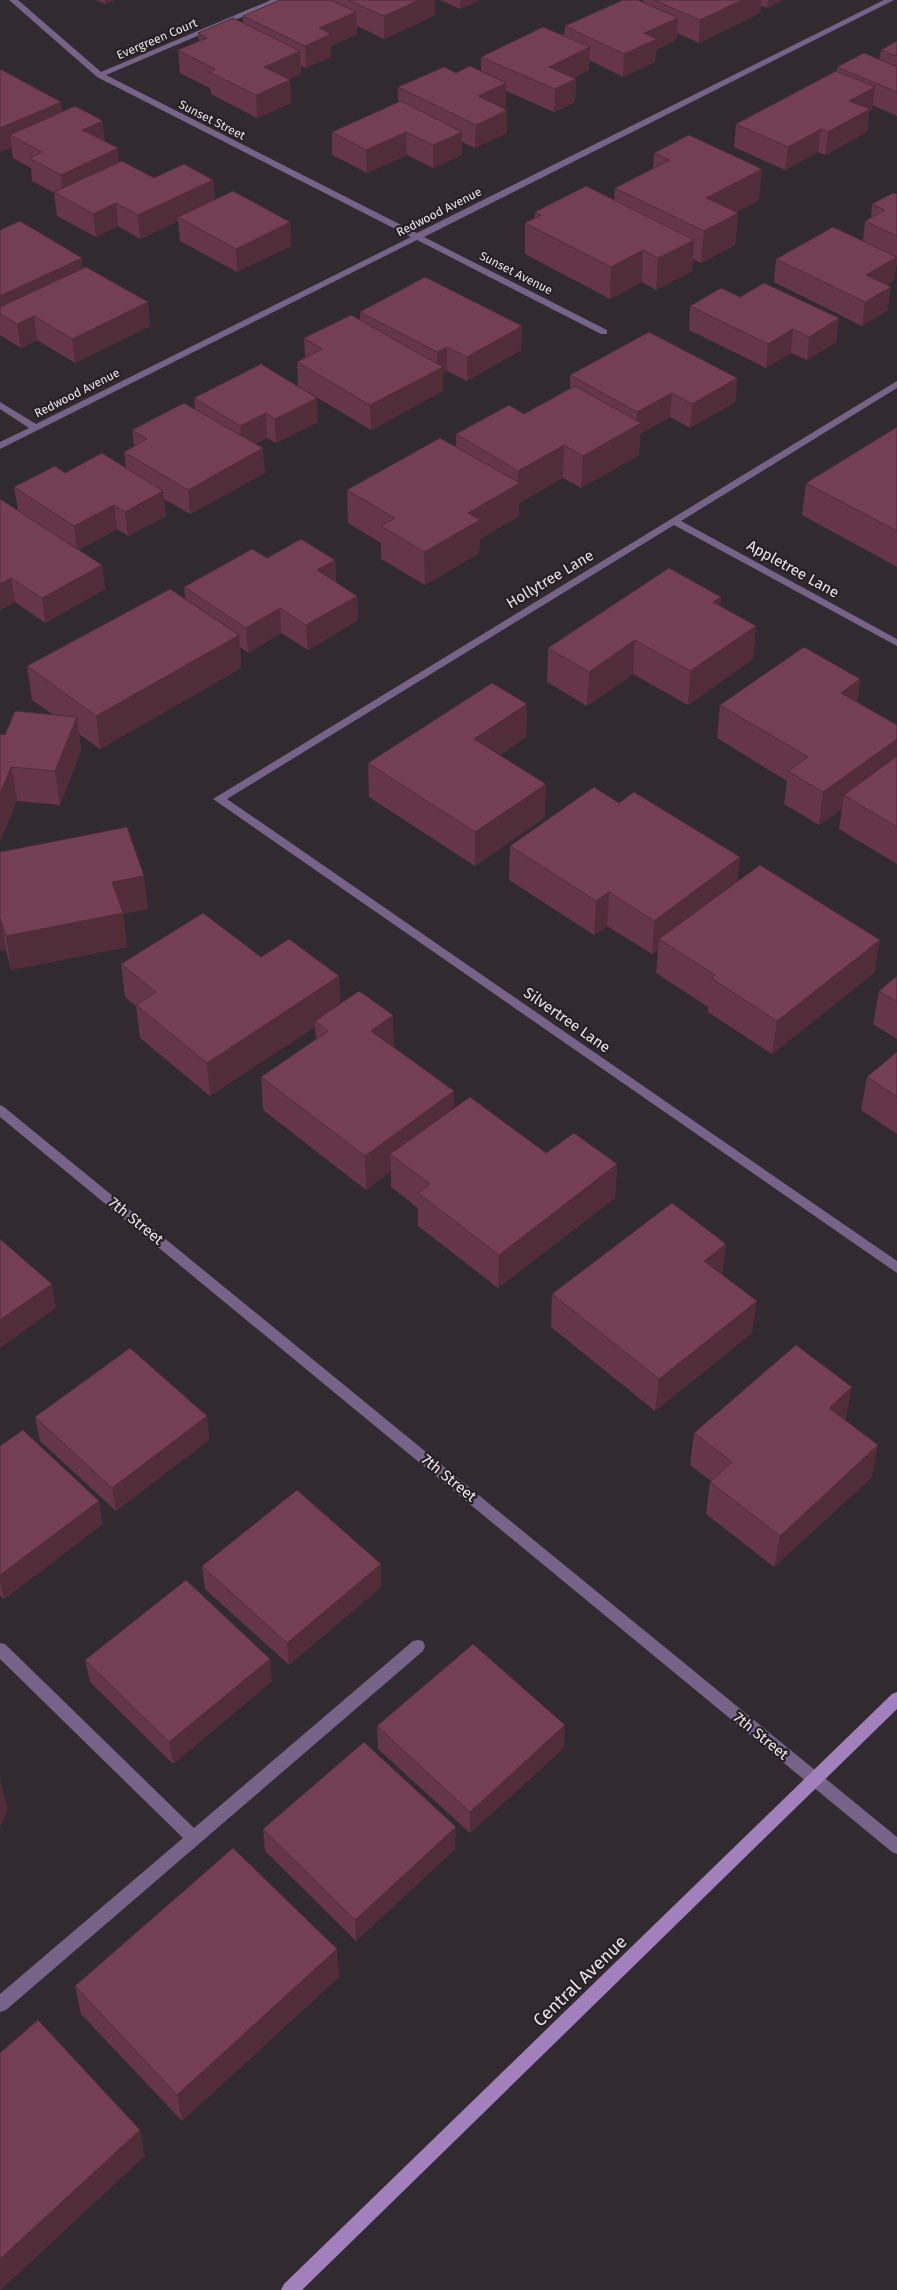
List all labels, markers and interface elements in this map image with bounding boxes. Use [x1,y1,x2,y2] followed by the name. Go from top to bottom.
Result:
[115,15,200,62] street label: Evergreen Court
[176,97,248,143] street label: Sunset Street
[394,185,484,239] street label: Redwood Avenue
[477,249,555,297] street label: Sunset Avenue
[32,366,122,420] street label: Redwood Avenue
[744,536,842,602] street label: Appletree Lane
[503,546,597,612] street label: Hollytree Lane
[520,984,614,1056] street label: Silvertree Lane
[105,1193,168,1249] street label: 7th Street
[418,1450,481,1506] street label: 7th Street
[730,1708,793,1764] street label: 7th Street
[528,1931,632,2031] street label: Central Avenue

